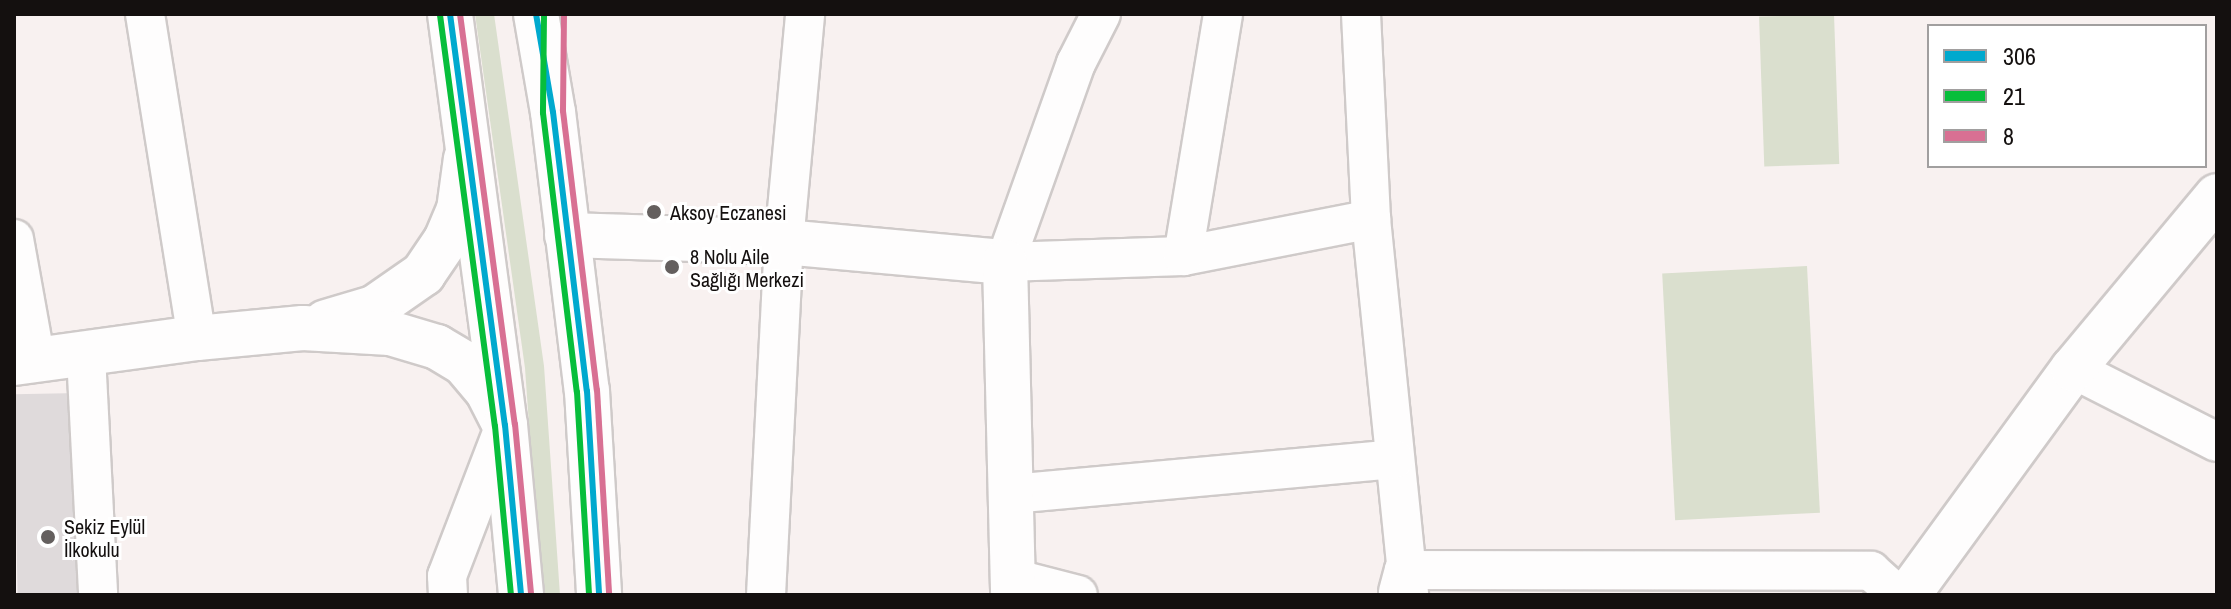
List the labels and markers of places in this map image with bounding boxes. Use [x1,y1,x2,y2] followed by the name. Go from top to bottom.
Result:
[670,200,787,224] place label: Aksoy Eczanesi
[645,203,663,221] marker: Aksoy Eczanesi
[690,244,804,291] place label: 8 Nolu Aile Sağlığı Merkezi
[661,256,683,278] marker: 8 Nolu Aile Sağlığı Merkezi
[64,514,145,561] place label: Sekiz Eylül İlkokulu
[39,528,57,546] marker: Sekiz Eylül İlkokulu

